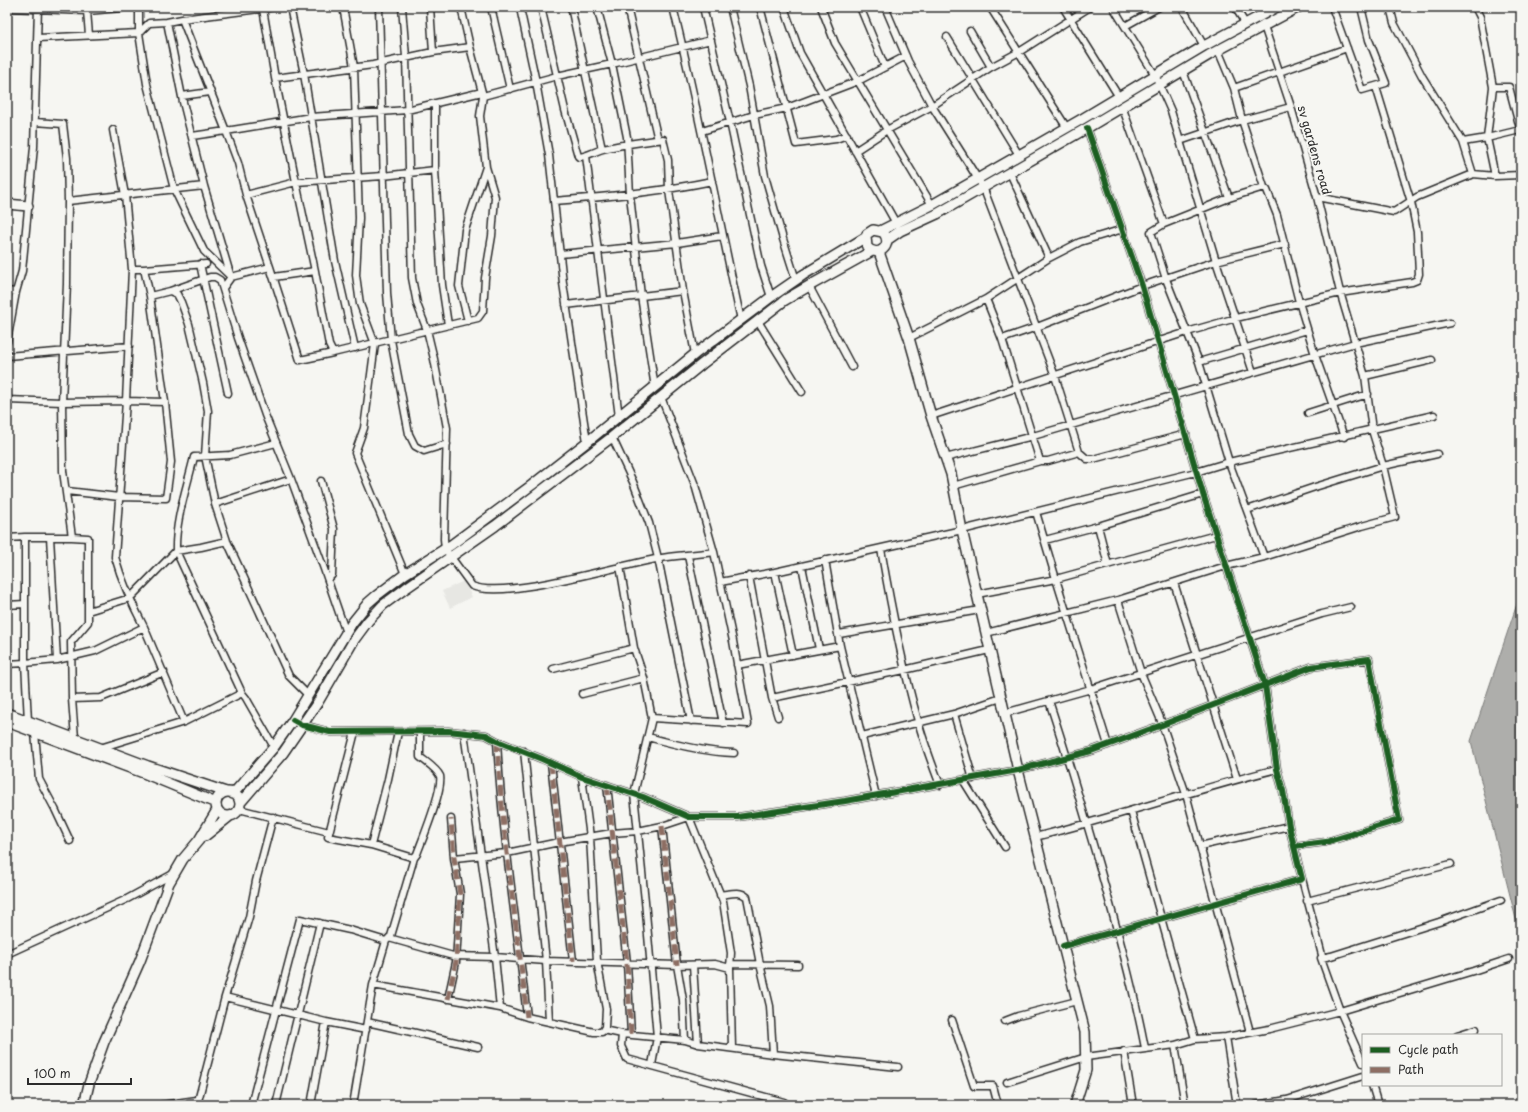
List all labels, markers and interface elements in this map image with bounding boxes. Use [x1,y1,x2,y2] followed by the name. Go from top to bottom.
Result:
[1294,103,1336,197] street label: sv gardens road
[1362,1034,1502,1086] legend
[1398,1040,1459,1058] text: Cycle path
[28,1060,131,1086] scale bar
[1398,1060,1424,1078] text: Path
[34,1064,71,1082] text: 100 m

